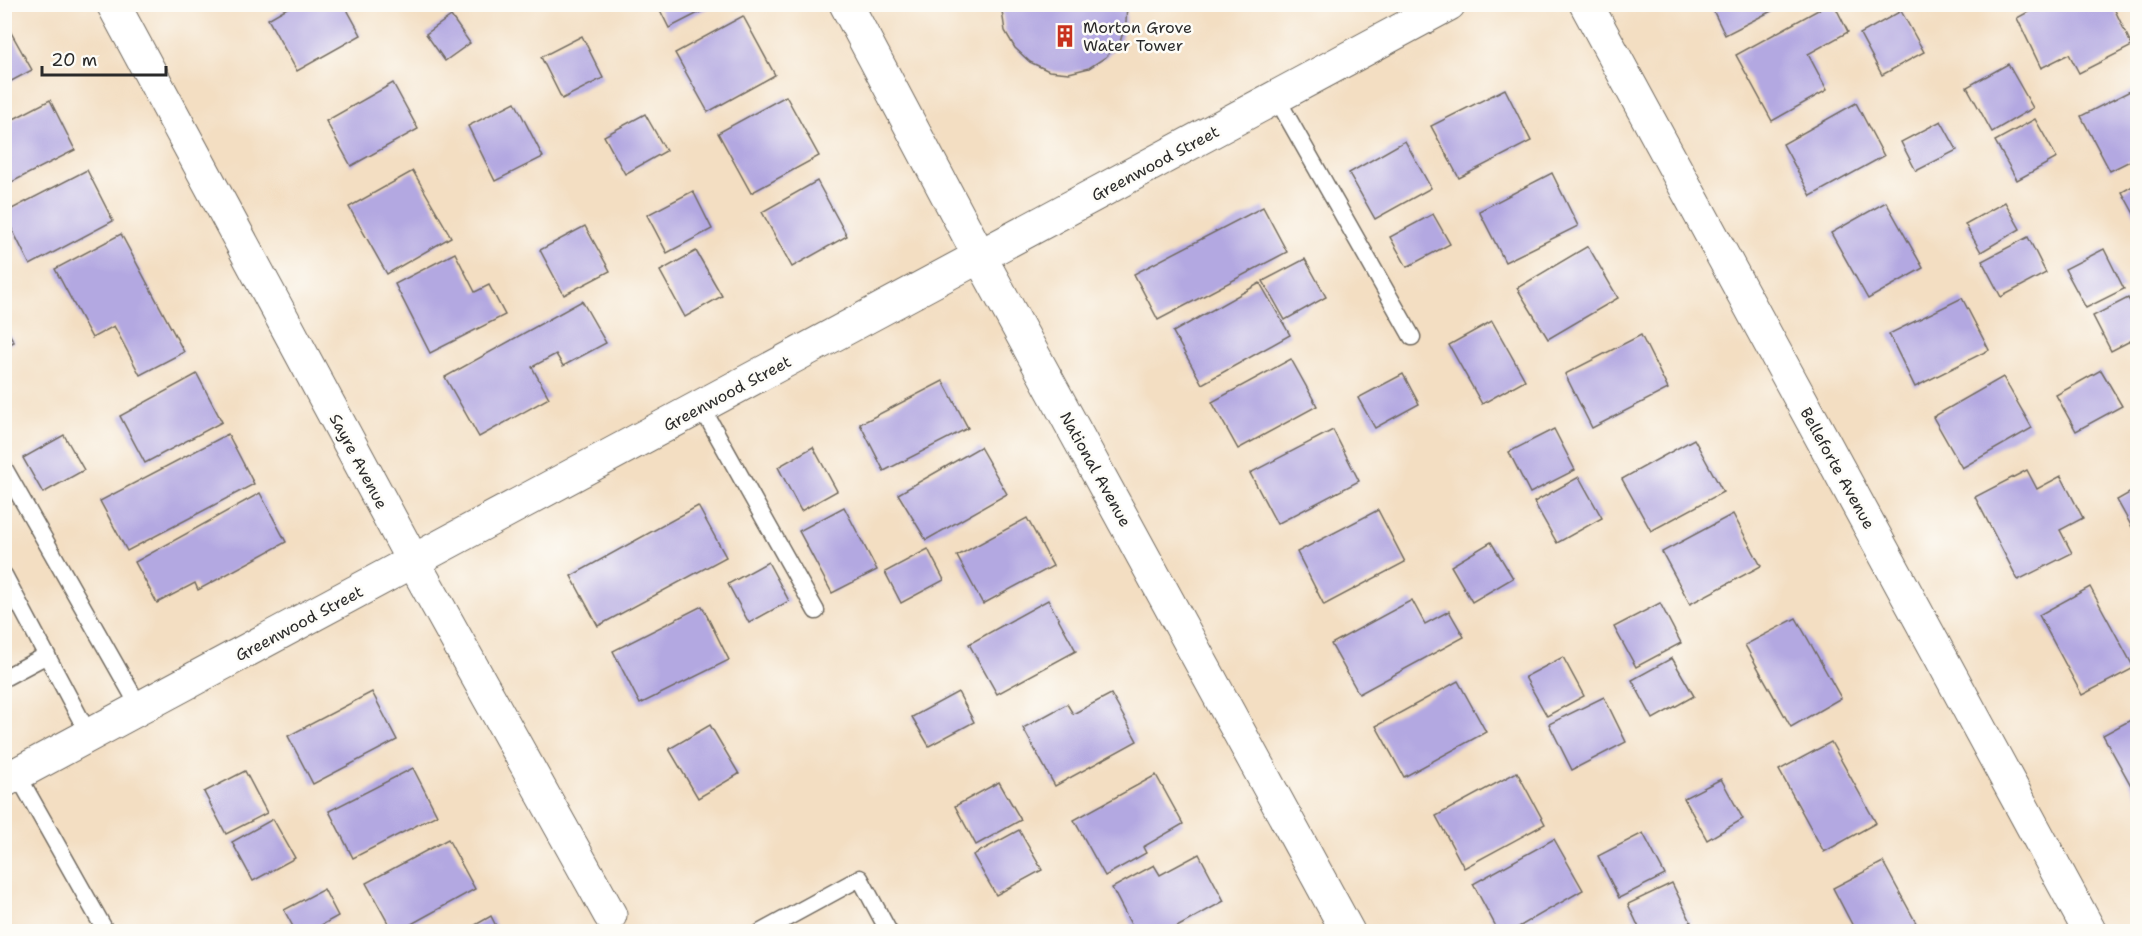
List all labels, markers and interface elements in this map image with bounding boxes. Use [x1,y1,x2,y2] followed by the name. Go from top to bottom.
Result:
[1083,17,1192,56] place label: Morton Grove Water Tower
[1052,23,1078,49] building icon: Morton Grove Water Tower
[42,39,166,77] scale bar
[51,48,97,72] text: 20 m
[1088,121,1223,206] street label: Greenwood Street
[660,351,795,436] street label: Greenwood Street
[1795,404,1880,533] street label: Belleforte Avenue
[1055,408,1136,531] street label: National Avenue
[325,410,392,512] street label: Sayre Avenue
[232,581,367,666] street label: Greenwood Street

